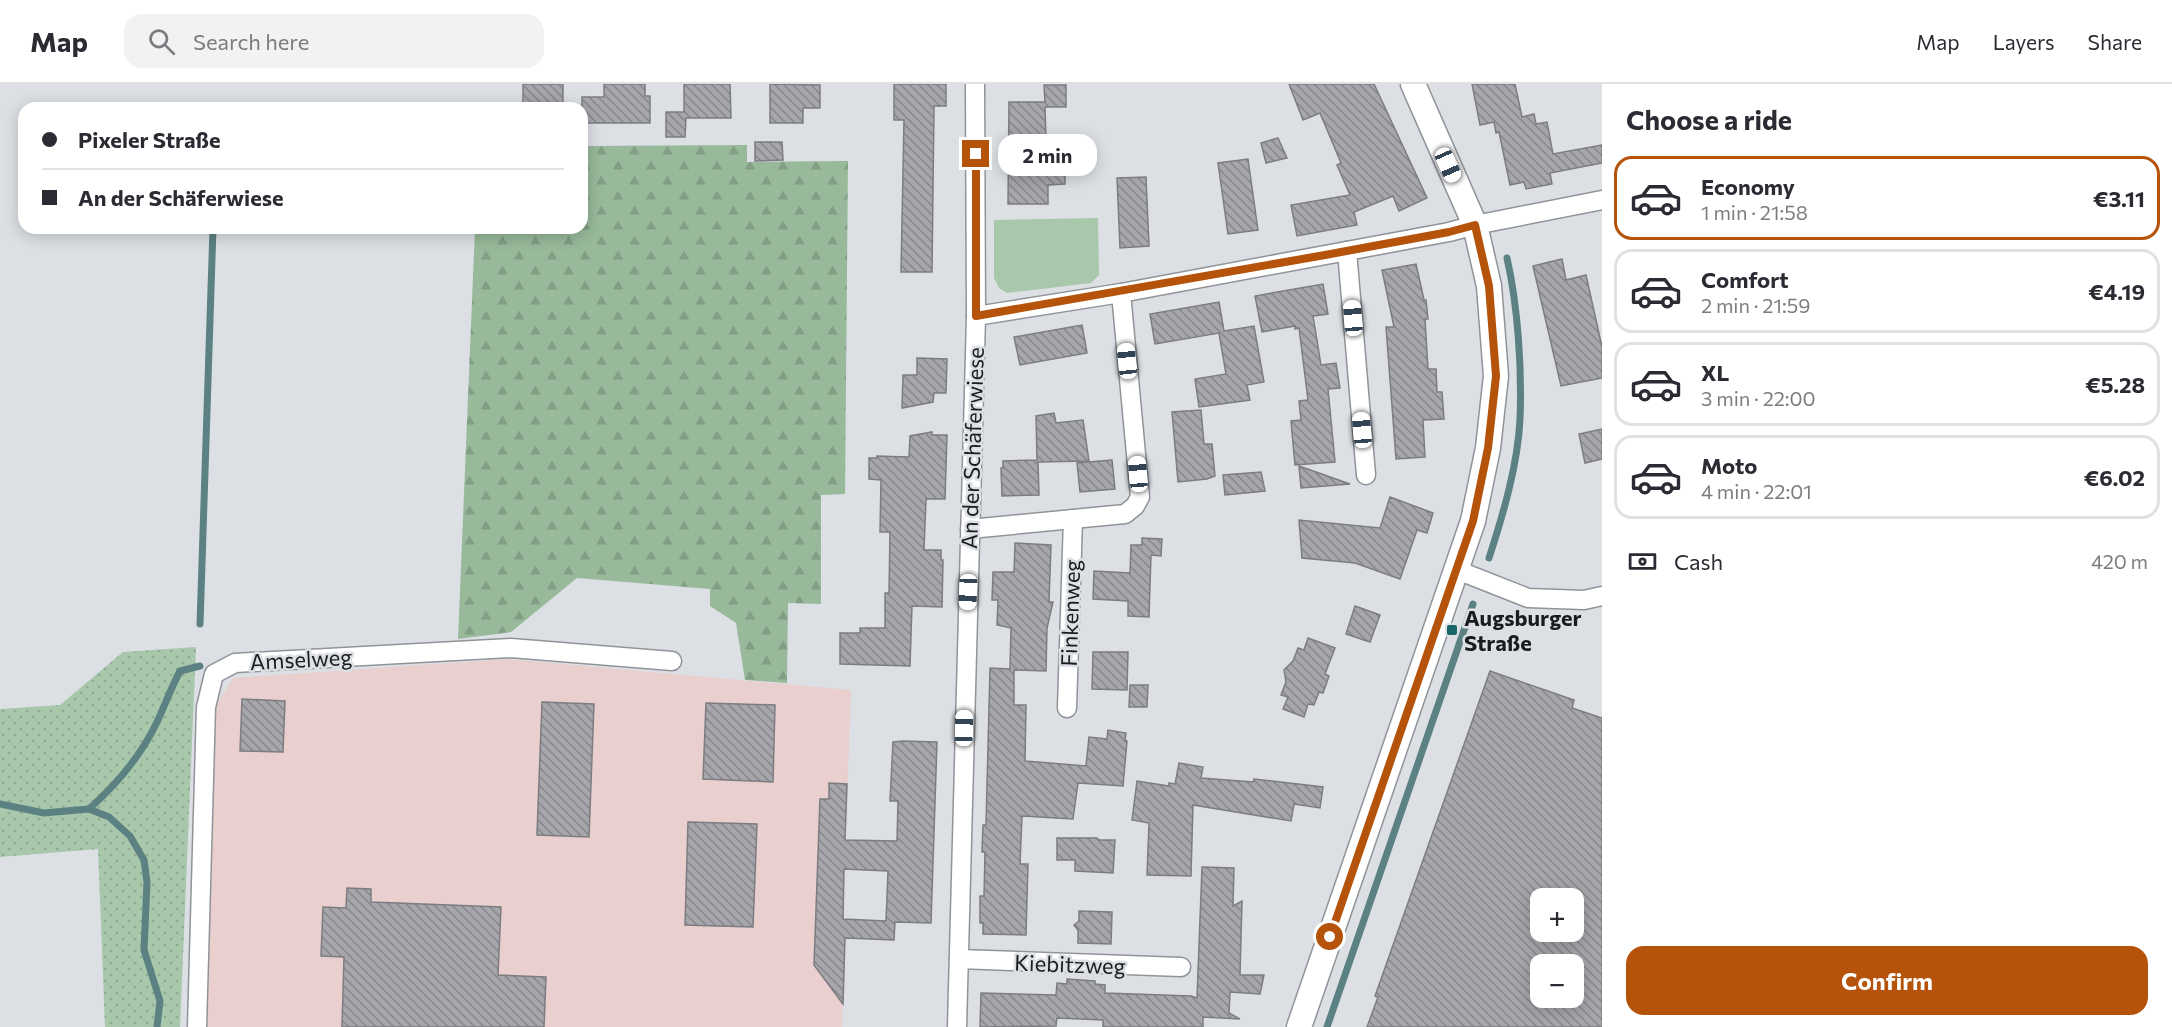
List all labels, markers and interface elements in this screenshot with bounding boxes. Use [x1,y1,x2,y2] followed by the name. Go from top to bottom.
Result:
[124,14,544,68] search box
[30,24,88,58] text: Map
[145,25,178,58] icon: search
[193,28,309,55] text: Search here
[1916,29,1960,54] text: Map
[1993,29,2055,54] text: Layers
[2088,29,2142,54] text: Share
[1626,103,1792,136] text: Choose a ride
[78,126,221,153] text: Pixeler Straße
[997,133,1096,175] callout: 2 min
[962,140,989,167] route end
[1023,143,1072,167] text: 2 min
[1432,145,1464,185] car
[1629,171,1683,225] icon: car
[1701,173,1795,200] text: Economy
[78,184,284,211] text: An der Schäferwiese
[2093,185,2145,212] text: €3.11
[1701,200,1808,224] text: 1 min · 21:58
[1629,264,1683,318] icon: car
[1701,266,1789,293] text: Comfort
[2088,278,2145,305] text: €4.19
[1701,293,1810,317] text: 2 min · 21:59
[1342,299,1364,337] car
[1116,342,1138,380] car
[955,347,989,549] street label: An der Schäferwiese
[1629,357,1683,411] icon: car
[1701,359,1729,386] text: XL
[2085,371,2145,398] text: €5.28
[1701,386,1816,410] text: 3 min · 22:00
[1351,411,1373,449] car
[1629,450,1683,504] icon: car
[1701,452,1757,479] text: Moto
[1127,455,1149,493] car
[2084,464,2145,491] text: €6.02
[1701,479,1812,503] text: 4 min · 22:01
[1626,545,1659,578] icon: cash
[1674,548,1723,575] text: Cash
[2091,549,2148,573] text: 420 m
[1055,559,1085,667] street label: Finkenweg
[958,574,978,610] car
[1464,604,1582,656] place label: Augsburger Straße
[1445,623,1459,637] marker: Augsburger Straße
[249,643,353,675] street label: Amselweg
[955,710,973,746] car
[1530,888,1584,1008] map controls
[1530,888,1584,942] button: +
[1316,923,1343,950] route start
[1626,946,2148,1015] button: Confirm
[1014,949,1126,979] street label: Kiebitzweg
[1530,954,1584,1008] button: −

